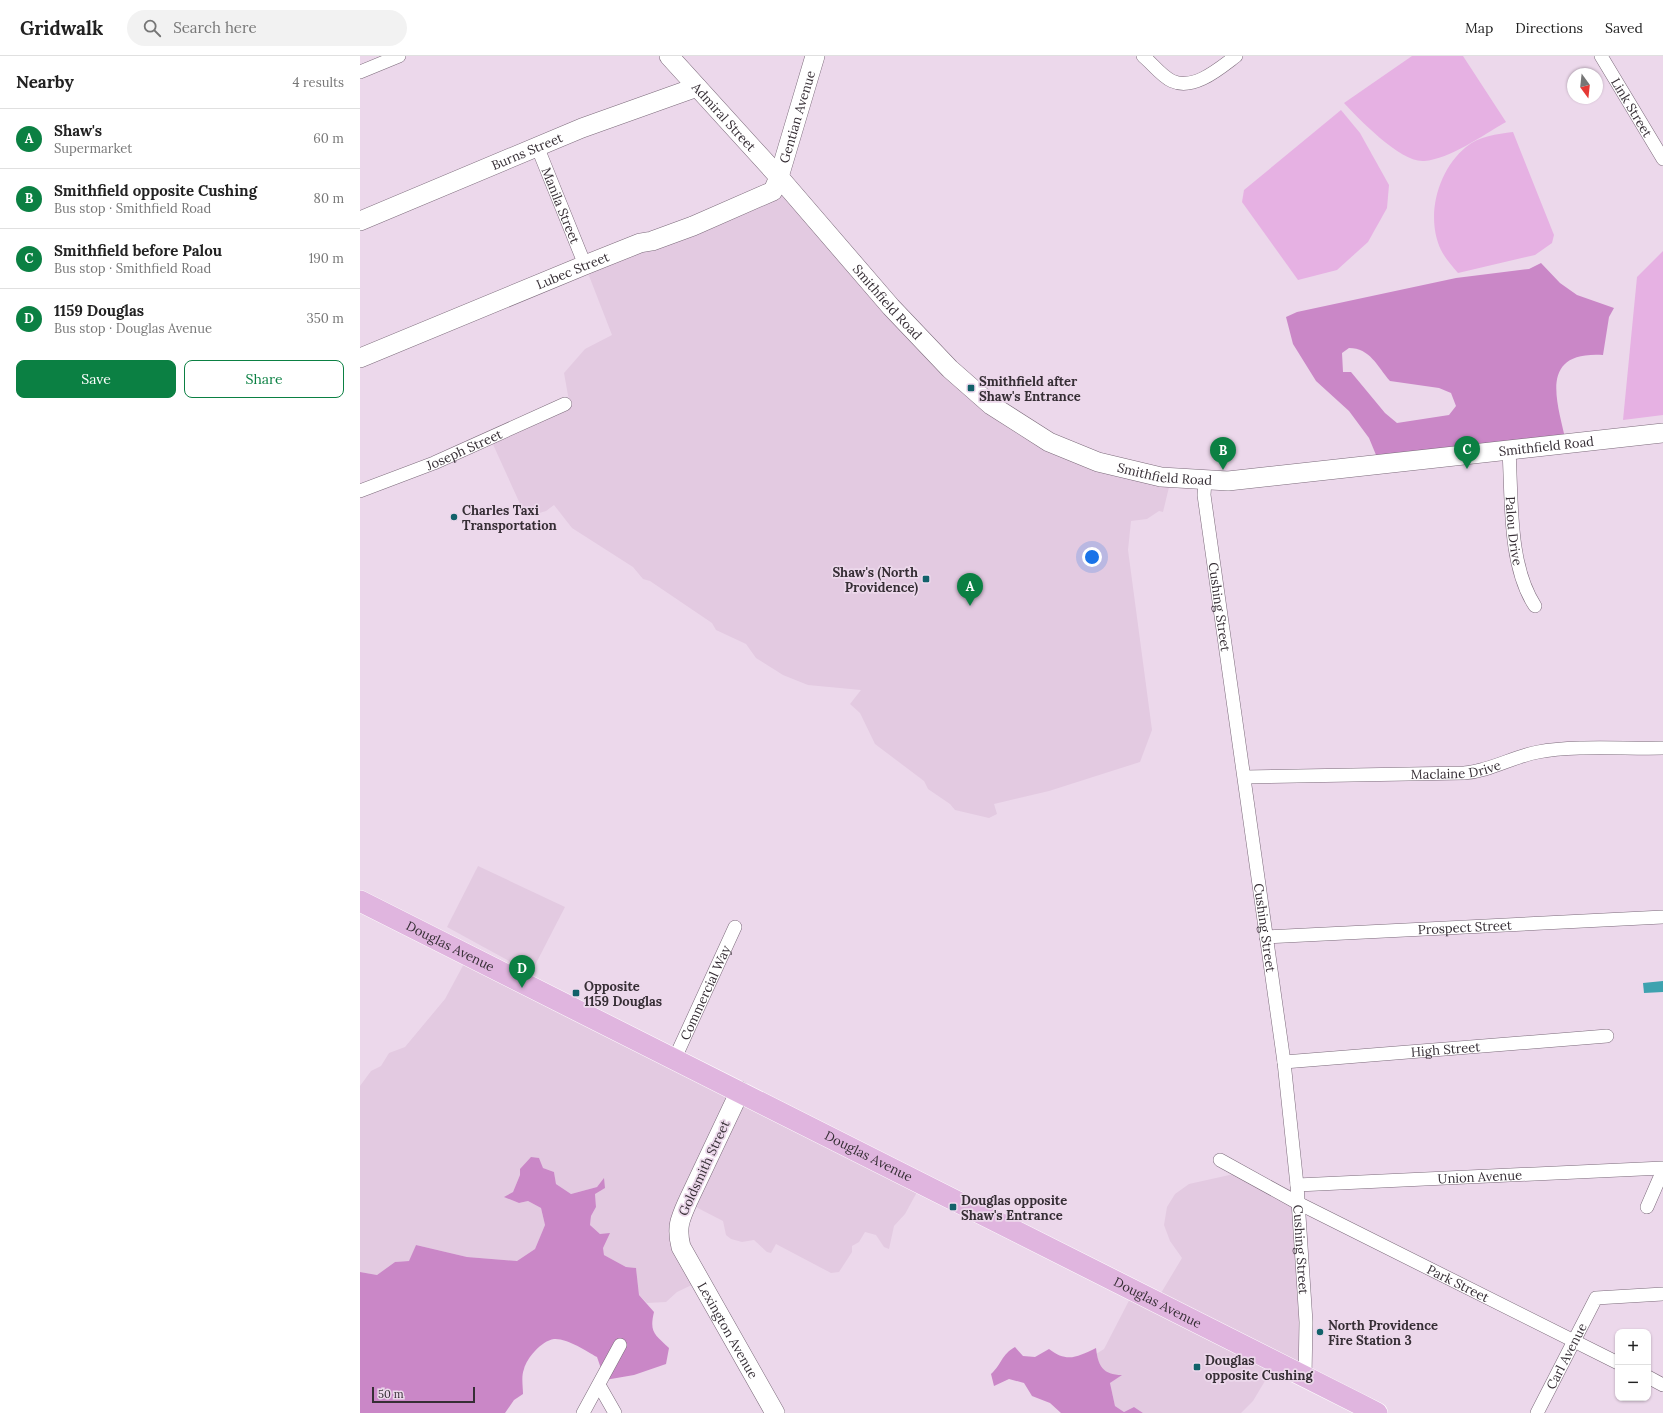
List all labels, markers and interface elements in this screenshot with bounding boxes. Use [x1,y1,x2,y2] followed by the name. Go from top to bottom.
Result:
[127,10,407,46] search box
[20,16,103,40] text: Gridwalk
[141,17,163,39] icon: search
[173,18,257,37] text: Search here
[1465,19,1493,37] text: Map
[1515,19,1583,37] text: Directions
[1605,19,1643,37] text: Saved
[775,68,819,165] street label: Gentian Avenue
[1567,68,1603,104] north arrow
[16,71,74,93] text: Nearby
[293,74,344,91] text: 4 results
[1608,75,1656,140] street label: Link Street
[688,78,760,155] street label: Admiral Street
[54,121,102,140] text: Shaw's
[489,129,565,174] street label: Burns Street
[25,130,33,147] text: A
[313,130,344,147] text: 60 m
[54,140,132,157] text: Supermarket
[538,165,584,246] street label: Manila Street
[54,181,257,200] text: Smithfield opposite Cushing
[25,190,33,207] text: B
[314,190,344,207] text: 80 m
[54,200,211,217] text: Bus stop · Smithfield Road
[54,241,222,260] text: Smithfield before Palou
[534,248,611,293] street label: Lubec Street
[25,250,33,267] text: C
[309,250,344,267] text: 190 m
[54,260,211,277] text: Bus stop · Smithfield Road
[849,261,926,343] street label: Smithfield Road
[54,301,144,320] text: 1159 Douglas
[24,310,34,327] text: D
[307,310,344,327] text: 350 m
[54,320,212,337] text: Bus stop · Douglas Avenue
[16,360,176,398] button: Save
[184,360,344,398] button: Share
[979,373,1081,405] place label: Smithfield after Shaw's Entrance
[966,383,976,393] marker: Smithfield after Shaw's Entrance
[423,425,505,474] street label: Joseph Street
[1498,432,1595,460] street label: Smithfield Road
[1454,436,1480,469] pin: C
[1210,437,1236,470] pin: B
[1116,458,1213,489] street label: Smithfield Road
[1502,496,1527,567] street label: Palou Drive
[462,502,558,534] place label: Charles Taxi Transportation
[449,512,459,522] marker: Charles Taxi Transportation
[1082,547,1102,567] your location
[1205,561,1234,652] street label: Cushing Street
[832,564,918,596] place label: Shaw's (North Providence)
[957,573,983,606] pin: A
[921,574,931,584] marker: Shaw's (North Providence)
[1411,756,1503,782] street label: Maclaine Drive
[1250,882,1280,973] street label: Cushing Street
[1417,916,1512,938] street label: Prospect Street
[404,917,497,975] street label: Douglas Avenue
[676,942,734,1043] street label: Commercial Way
[509,955,535,988] pin: D
[584,978,662,1010] place label: Opposite 1159 Douglas
[571,988,581,998] marker: Opposite 1159 Douglas
[1410,1038,1481,1060] street label: High Street
[674,1118,734,1218] street label: Goldsmith Street
[822,1126,916,1185] street label: Douglas Avenue
[1437,1166,1522,1187] street label: Union Avenue
[961,1192,1067,1224] place label: Douglas opposite Shaw's Entrance
[948,1202,958,1212] marker: Douglas opposite Shaw's Entrance
[1290,1204,1313,1295] street label: Cushing Street
[1424,1260,1492,1306] street label: Park Street
[1111,1273,1205,1332] street label: Douglas Avenue
[694,1279,762,1381] street label: Lexington Avenue
[1328,1317,1438,1349] place label: North Providence Fire Station 3
[1542,1320,1590,1392] street label: Carl Avenue
[1315,1327,1325,1337] marker: North Providence Fire Station 3
[1615,1329,1651,1401] map controls
[1615,1329,1651,1365] button: +
[1205,1352,1314,1384] place label: Douglas opposite Cushing
[1192,1362,1202,1372] marker: Douglas opposite Cushing
[1615,1365,1651,1401] button: −
[372,1385,475,1404] scale bar
[378,1387,404,1401] text: 50 m

